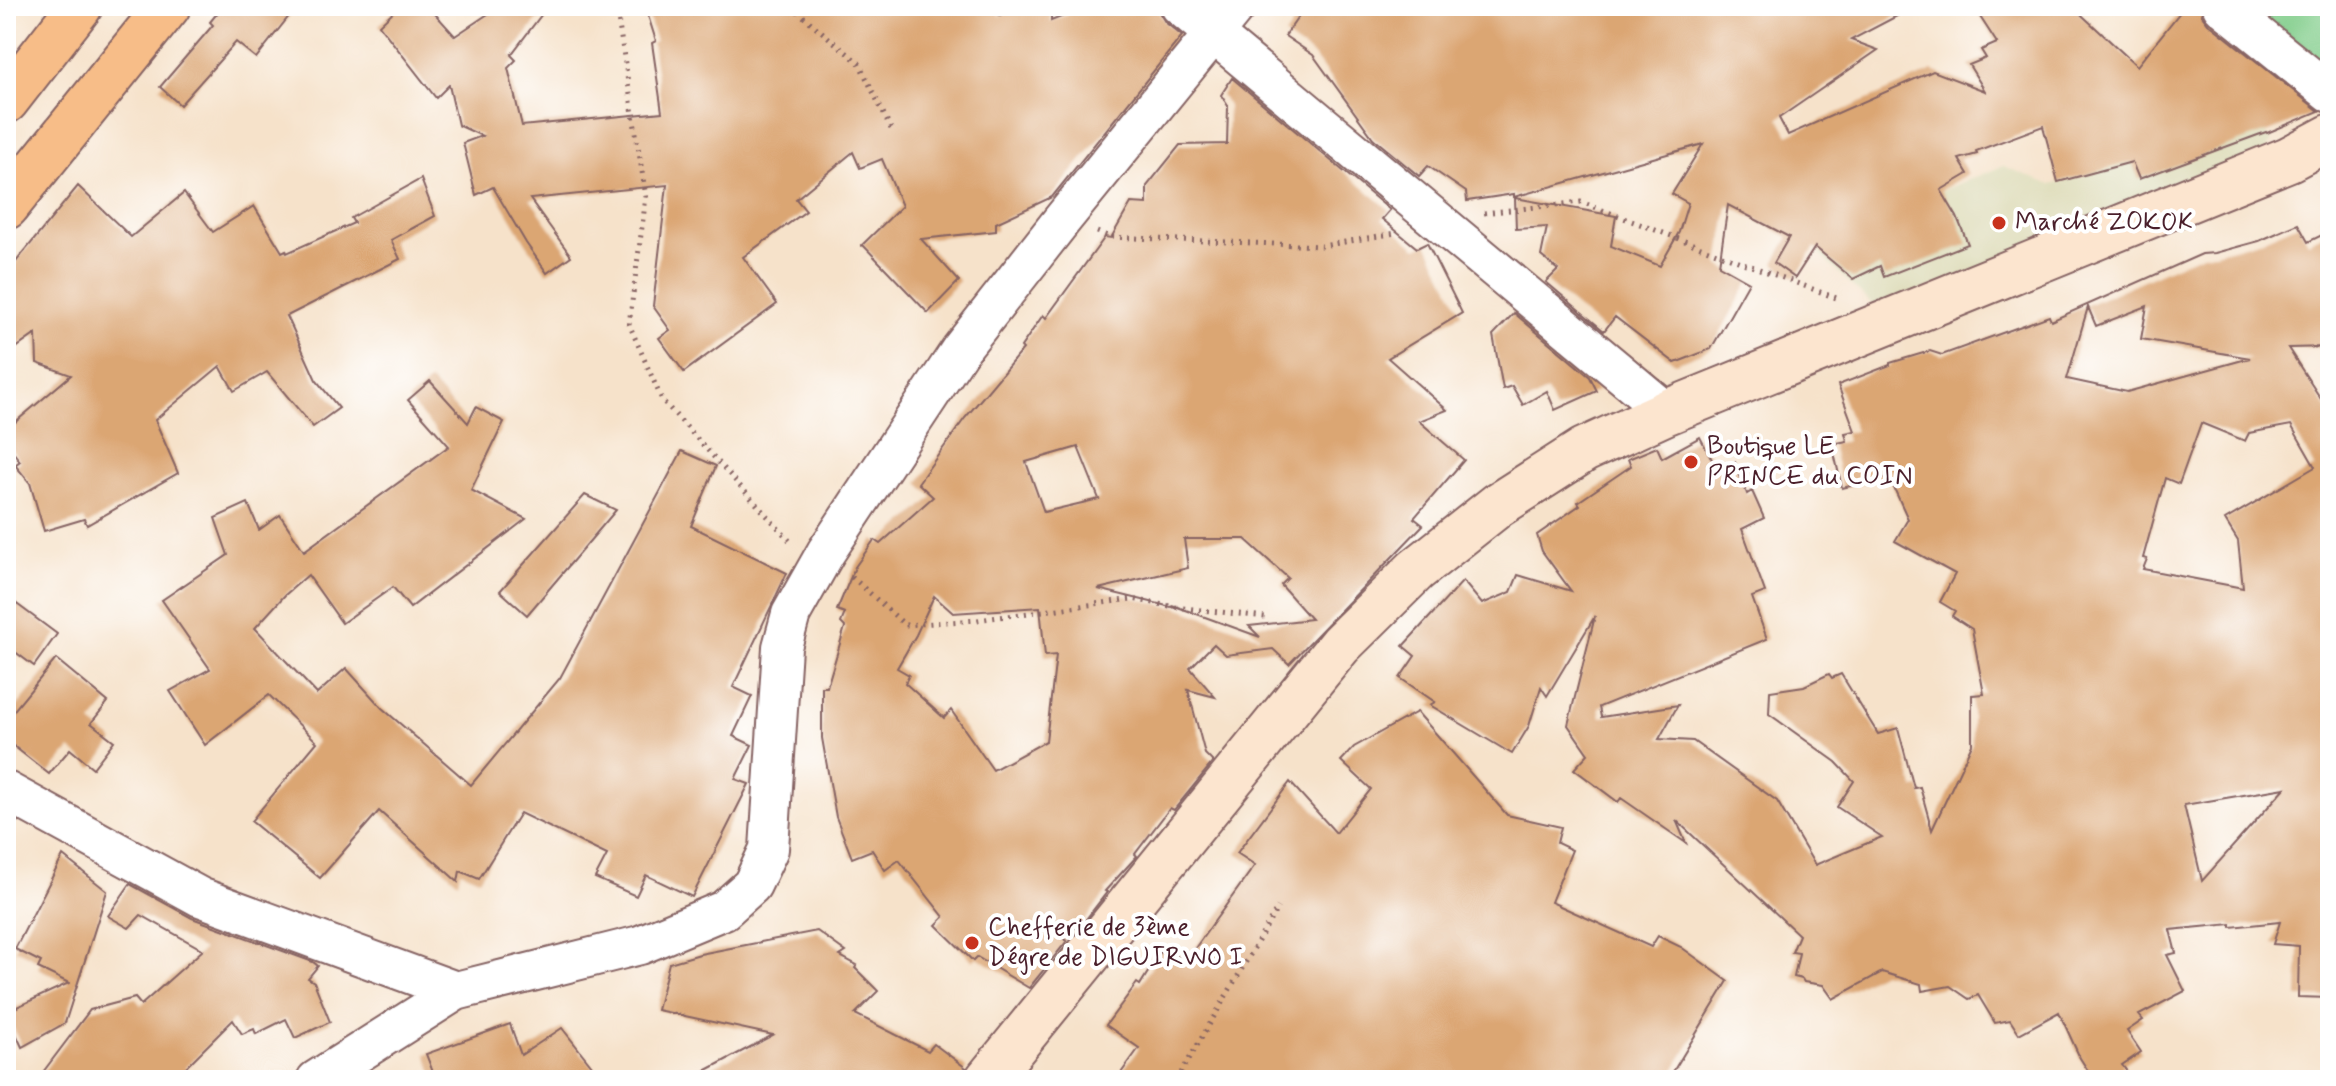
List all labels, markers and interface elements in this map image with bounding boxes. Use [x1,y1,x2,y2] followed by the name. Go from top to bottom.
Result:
[2015,206,2193,240] place label: Marché ZOKOK
[1990,214,2008,232] marker: Marché ZOKOK
[1707,430,1913,494] place label: Boutique LE PRINCE du COIN
[1682,453,1700,471] marker: Boutique LE PRINCE du COIN
[988,911,1243,975] place label: Chefferie de 3ème Dégre de DIGUIRWO I
[963,934,981,952] marker: Chefferie de 3ème Dégre de DIGUIRWO I

